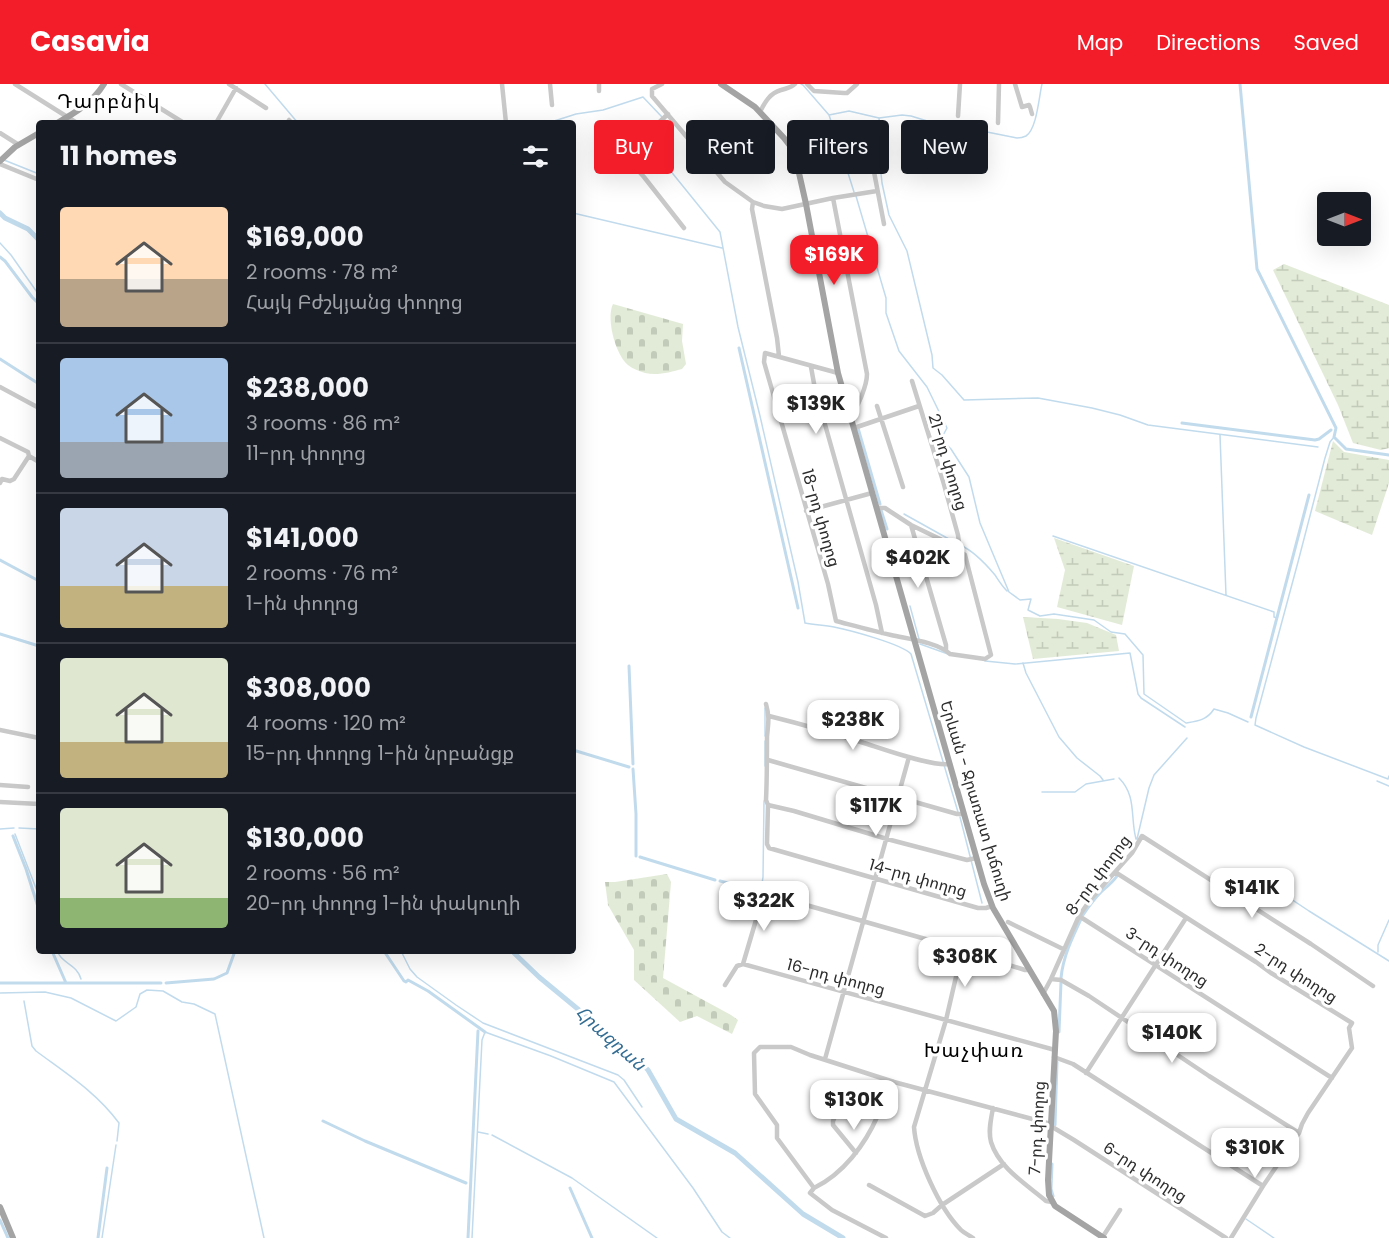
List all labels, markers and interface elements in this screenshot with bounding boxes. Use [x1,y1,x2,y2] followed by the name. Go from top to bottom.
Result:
[30,22,150,61] text: Casavia
[1077,28,1123,57] text: Map
[1156,28,1260,57] text: Directions
[1293,28,1359,57] text: Saved
[57,87,161,115] district label: Դարբնիկ
[594,120,674,174] chip: Buy
[686,120,775,174] chip: Rent
[787,120,889,174] chip: Filters
[901,120,988,174] chip: New
[60,138,177,174] text: 11 homes
[519,140,552,173] icon: filters
[1317,192,1371,246] north arrow
[1317,192,1371,246] map controls
[246,219,364,255] text: $169,000
[108,231,180,303] icon: home
[792,235,876,286] pin: $169K
[804,240,864,268] text: $169K
[246,258,398,286] text: 2 rooms · 78 m²
[246,288,463,316] text: Հայկ Բժշկյանց փողոց
[246,370,369,406] text: $238,000
[108,382,180,454] icon: home
[774,384,858,435] pin: $139K
[786,389,846,417] text: $139K
[246,409,400,437] text: 3 rooms · 86 m²
[922,411,974,513] street label: 21-րդ փողոց
[246,439,366,467] text: 11-րդ փողոց
[796,466,846,570] street label: 18-րդ փողոց
[246,520,359,556] text: $141,000
[108,532,180,604] icon: home
[876,538,960,589] pin: $402K
[885,543,951,571] text: $402K
[246,559,398,587] text: 2 rooms · 76 m²
[246,589,359,617] text: 1-ին փողոց
[246,670,371,706] text: $308,000
[108,682,180,754] icon: home
[934,698,1018,904] street label: Երևան - Ջրառատ խճուղի
[811,700,895,751] pin: $238K
[821,705,885,733] text: $238K
[246,709,406,737] text: 4 rooms · 120 m²
[246,739,514,767] text: 15-րդ փողոց 1-ին նրբանցք
[834,786,918,837] pin: $117K
[850,791,902,819] text: $117K
[246,820,364,856] text: $130,000
[1060,830,1136,920] street label: 8-րդ փողոց
[108,832,180,904] icon: home
[866,853,970,903] street label: 14-րդ փողոց
[246,859,400,887] text: 2 rooms · 56 m²
[1210,868,1294,919] pin: $141K
[1224,873,1280,901] text: $141K
[722,881,806,932] pin: $322K
[733,886,795,914] text: $322K
[246,889,521,917] text: 20-րդ փողոց 1-ին փակուղի
[1121,921,1213,993] street label: 3-րդ փողոց
[923,937,1007,988] pin: $308K
[1250,938,1342,1008] street label: 2-րդ փողոց
[932,942,998,970] text: $308K
[784,953,888,1001] street label: 16-րդ փողոց
[571,1000,652,1077] water label: Հրազդան
[1130,1013,1214,1064] pin: $140K
[1141,1018,1203,1046] text: $140K
[924,1036,1024,1064] district label: Խաչփառ
[812,1080,896,1131] pin: $130K
[1023,1080,1051,1176] street label: 7-րդ փողոց
[824,1085,884,1113] text: $130K
[1213,1128,1297,1179] pin: $310K
[1225,1133,1285,1161] text: $310K
[1099,1136,1191,1208] street label: 6-րդ փողոց

